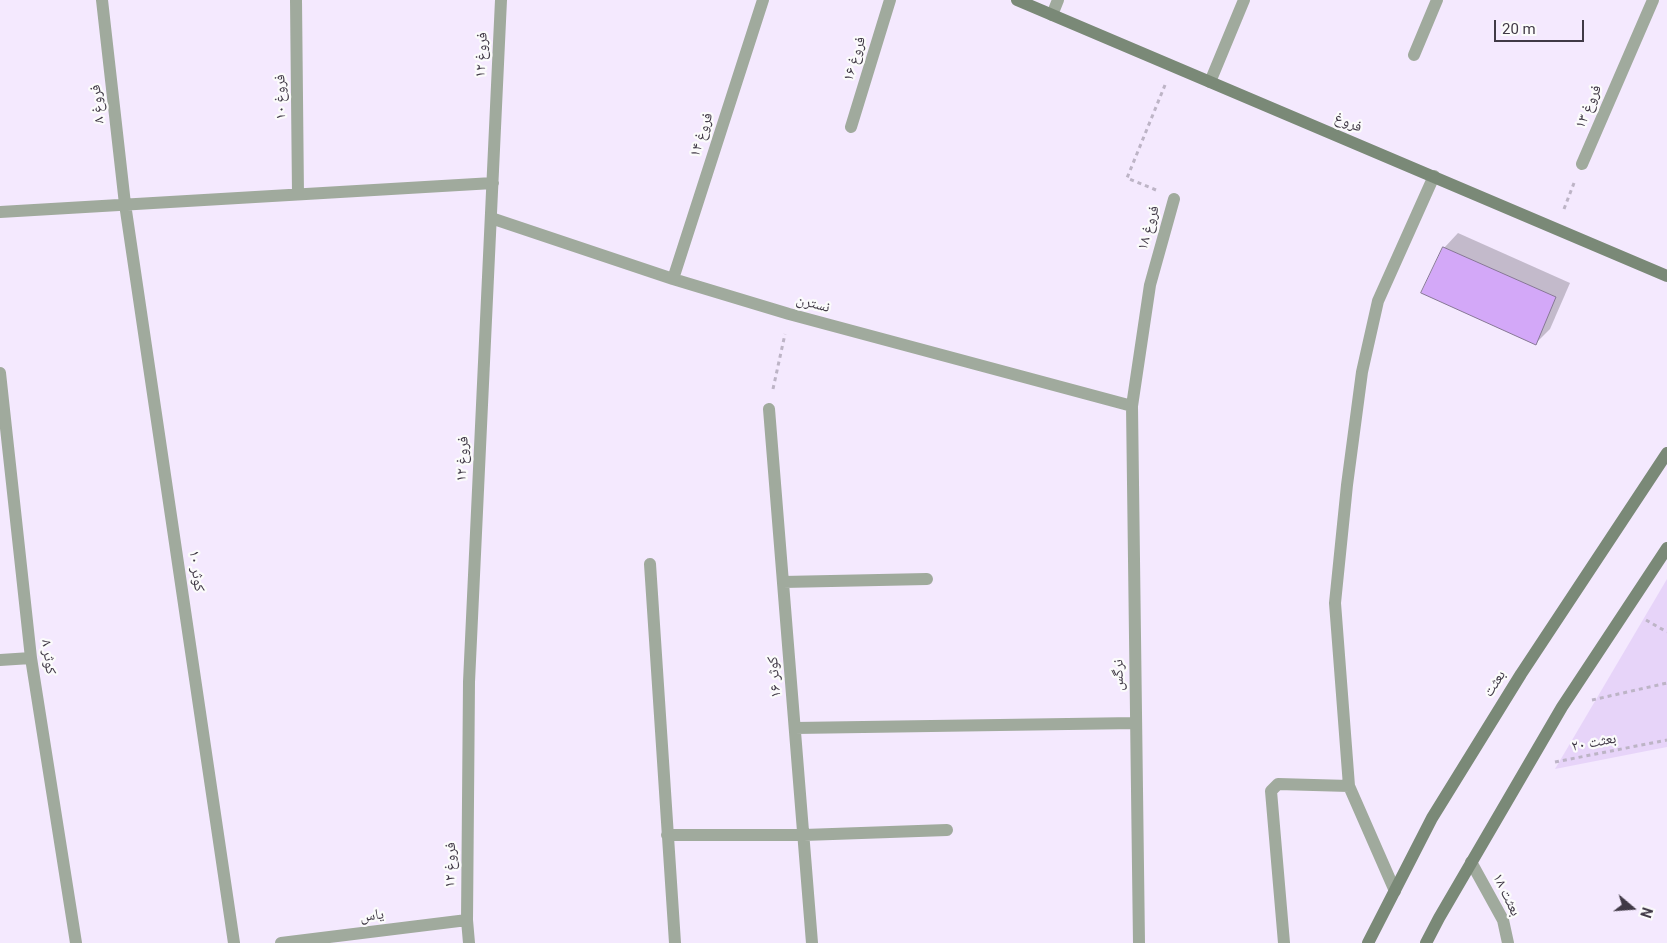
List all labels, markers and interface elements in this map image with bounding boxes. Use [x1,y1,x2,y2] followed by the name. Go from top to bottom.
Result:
[1497,10,1587,42] scale bar
[1502,20,1536,38] text: 20 m
[472,32,492,78] street label: فروغ ۱۲
[840,35,870,83] street label: فروغ ۱۶
[272,74,290,120] street label: فروغ ۱۰
[1572,82,1606,132] street label: فروغ ۱۳
[87,84,109,124] street label: فروغ ۸
[1331,109,1365,137] street label: فروغ
[686,111,718,159] street label: فروغ ۱۴
[1134,204,1164,252] street label: فروغ ۱۸
[794,291,832,317] street label: نسترن
[453,436,473,482] street label: فروغ ۱۲
[184,549,208,593] street label: کوثر ۱۰
[37,638,59,676] street label: کوثر ۸
[764,655,786,699] street label: کوثر ۱۶
[1110,659,1128,691] street label: نرگس
[1480,667,1510,701] street label: بعثت
[1570,730,1618,756] street label: بعثت ۲۰
[442,842,460,888] street label: فروغ ۱۲
[1488,871,1524,919] street label: بعثت ۱۸
[1607,883,1657,933] north arrow
[1637,905,1655,920] text: N
[359,906,385,926] street label: یاس

